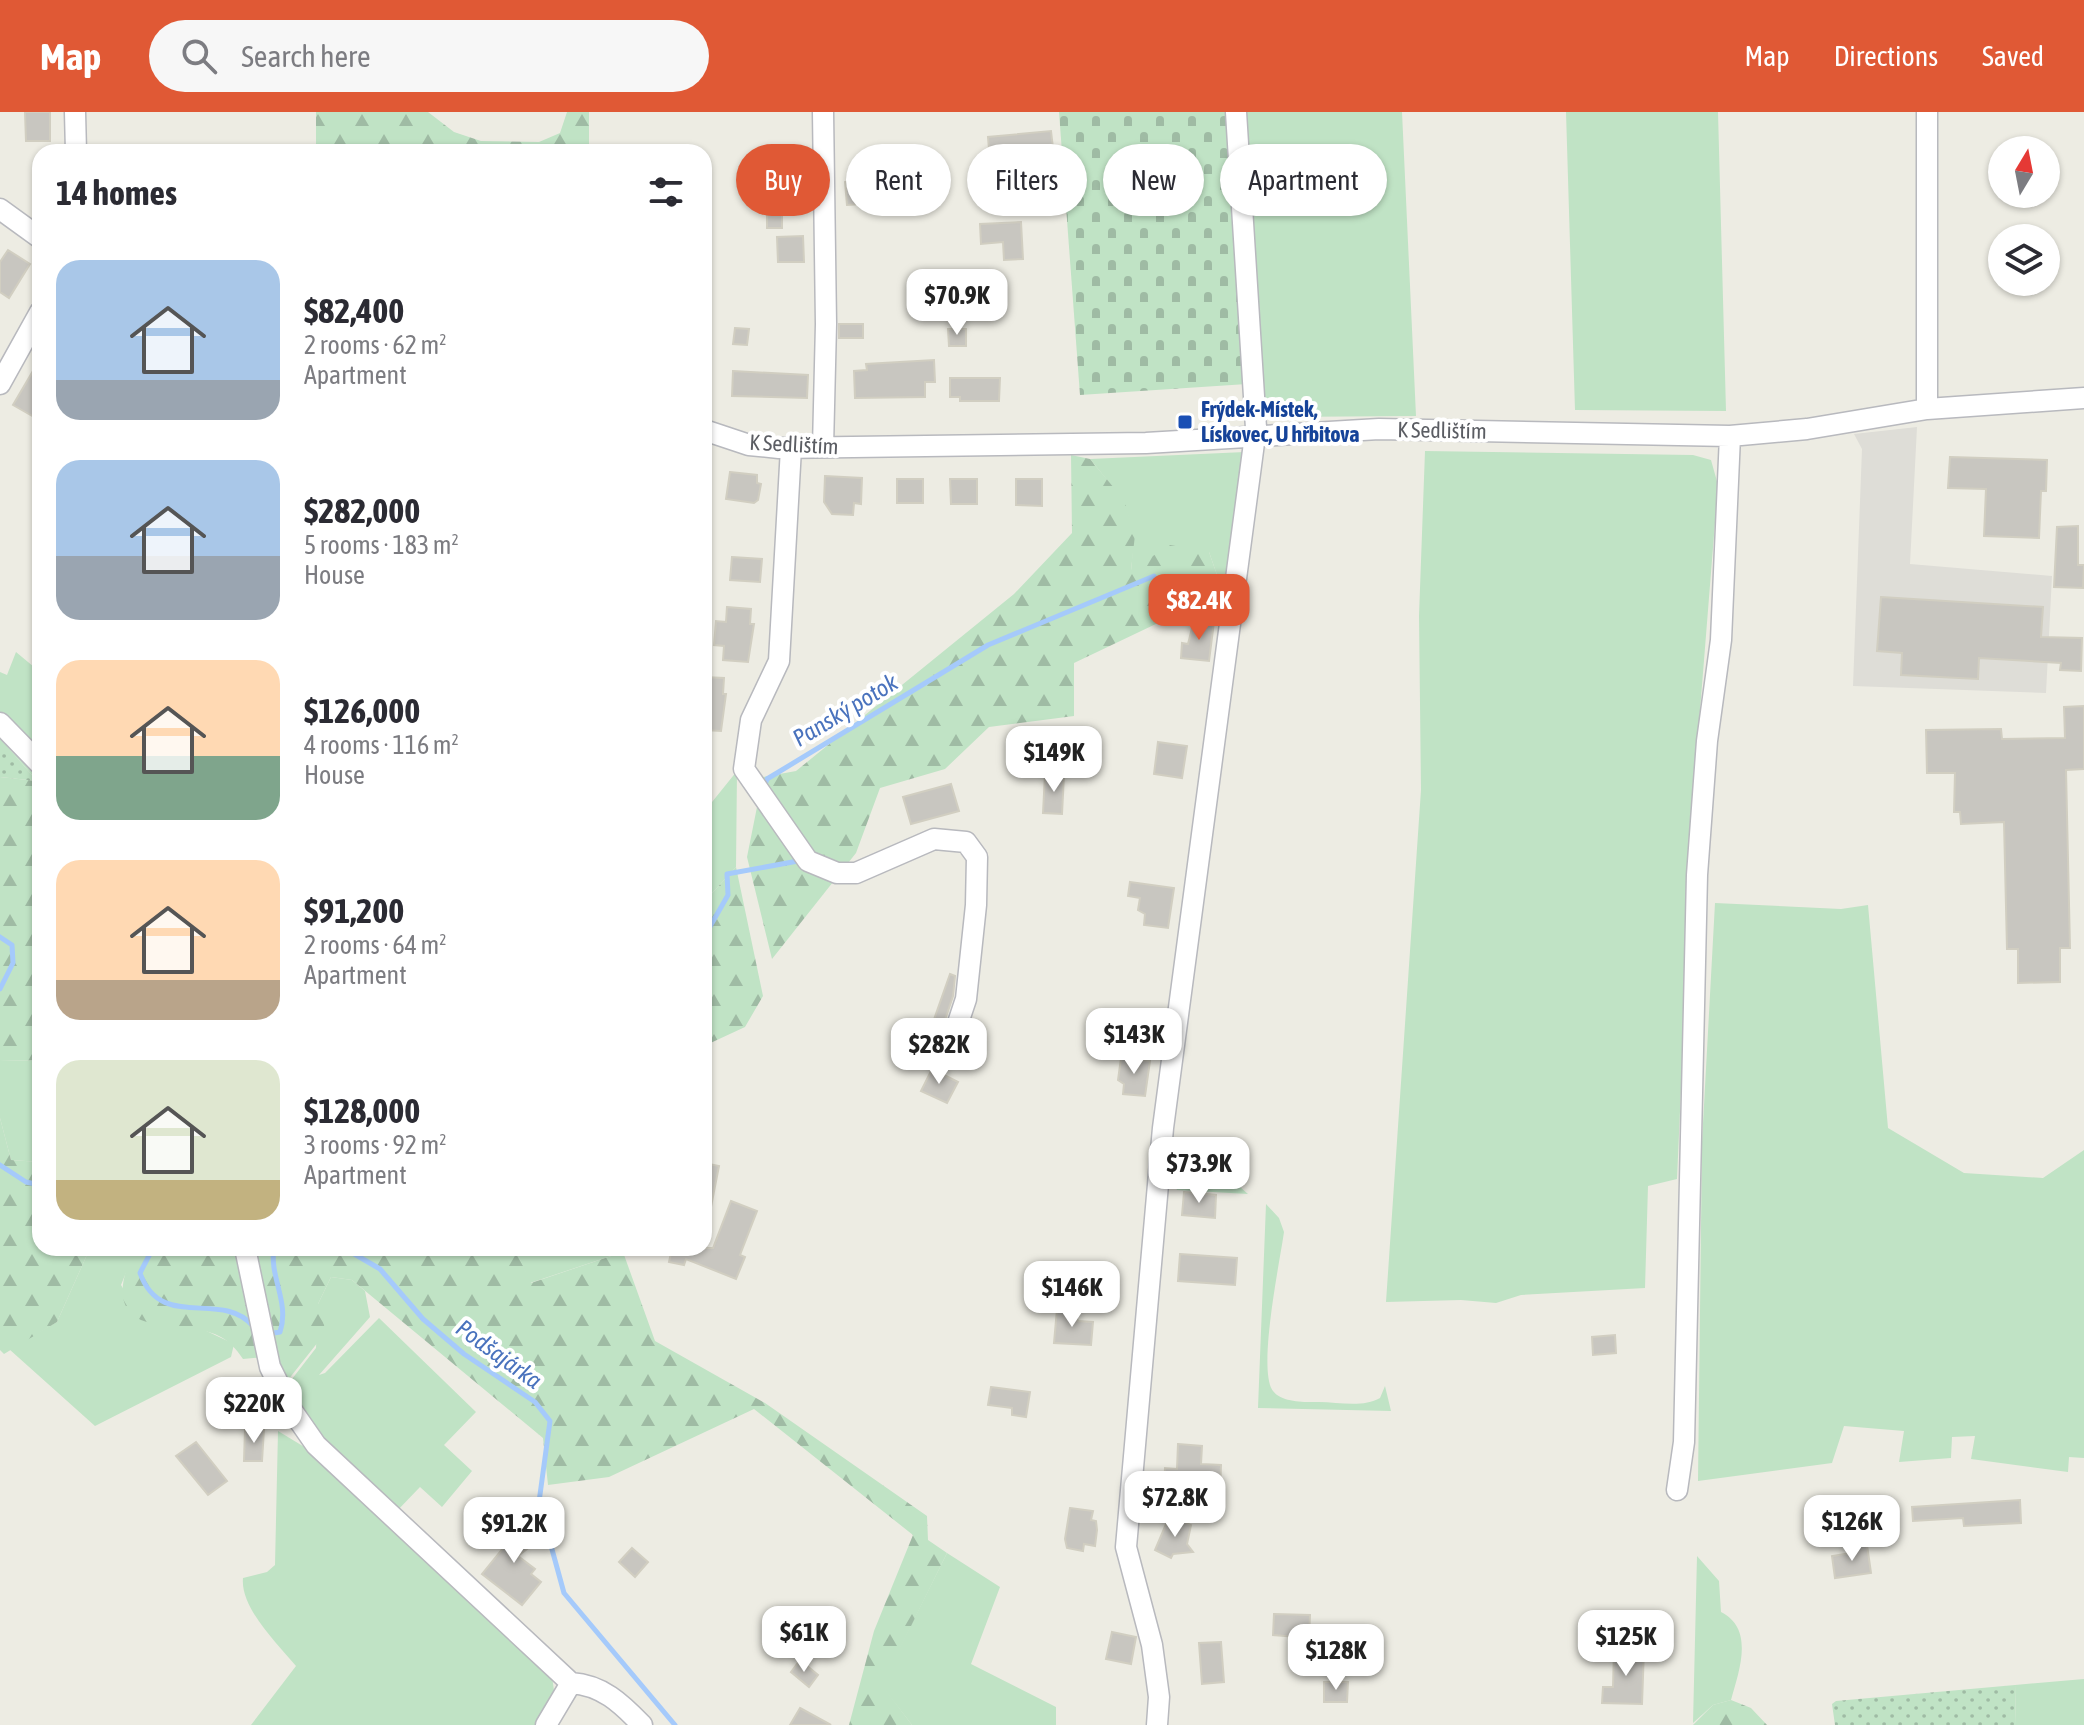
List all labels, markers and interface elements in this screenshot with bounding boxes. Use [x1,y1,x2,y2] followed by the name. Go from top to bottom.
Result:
[149,20,709,92] search box
[177,34,221,78] icon: search
[40,35,101,78] text: Map
[241,39,371,73] text: Search here
[1745,40,1790,72] text: Map
[1834,40,1938,72] text: Directions
[1982,40,2044,72] text: Saved
[1988,136,2060,208] north arrow
[1988,136,2060,296] map controls
[736,144,830,216] chip: Buy
[846,144,951,216] chip: Rent
[967,144,1087,216] chip: Filters
[1103,144,1204,216] chip: New
[1220,144,1387,216] chip: Apartment
[644,170,688,214] icon: filters
[56,173,177,212] text: 14 homes
[1988,224,2060,296] button: layers
[892,269,1022,337] pin: $70.9K
[925,280,989,310] text: $70.9K
[304,291,404,330] text: $82,400
[120,292,216,388] icon: home
[304,330,446,360] text: 2 rooms · 62 m²
[304,360,407,390] text: Apartment
[1201,396,1359,447] place label: Frýdek-Místek, Lískovec, U hřbitova
[1176,413,1194,431] marker: Frýdek-Místek, Lískovec, U hřbitova
[1397,416,1487,444] street label: K Sedlištím
[749,429,839,459] street label: K Sedlištím
[304,491,420,530] text: $282,000
[120,492,216,588] icon: home
[304,530,459,560] text: 5 rooms · 183 m²
[304,560,365,590] text: House
[1134,574,1264,642] pin: $82.4K
[1167,585,1231,615] text: $82.4K
[788,668,903,752] water label: Panský potok
[304,691,420,730] text: $126,000
[120,692,216,788] icon: home
[998,726,1110,794] pin: $149K
[304,730,459,760] text: 4 rooms · 116 m²
[1024,737,1084,767] text: $149K
[304,760,365,790] text: House
[304,891,404,930] text: $91,200
[120,892,216,988] icon: home
[304,930,446,960] text: 2 rooms · 64 m²
[304,960,407,990] text: Apartment
[1078,1008,1190,1076] pin: $143K
[883,1018,995,1086] pin: $282K
[1104,1019,1164,1049] text: $143K
[909,1029,969,1059] text: $282K
[304,1091,420,1130] text: $128,000
[120,1092,216,1188] icon: home
[304,1130,446,1160] text: 3 rooms · 92 m²
[1134,1137,1264,1205] pin: $73.9K
[1167,1148,1231,1178] text: $73.9K
[304,1160,407,1190] text: Apartment
[1016,1261,1128,1329] pin: $146K
[1042,1272,1102,1302] text: $146K
[451,1314,547,1394] water label: Podšajárka
[198,1377,310,1445] pin: $220K
[224,1388,284,1418] text: $220K
[1110,1471,1240,1539] pin: $72.8K
[1143,1482,1207,1512] text: $72.8K
[1796,1495,1908,1563] pin: $126K
[449,1497,579,1565] pin: $91.2K
[1822,1506,1882,1536] text: $126K
[482,1508,546,1538] text: $91.2K
[757,1606,851,1674] pin: $61K
[1570,1610,1682,1678] pin: $125K
[780,1617,828,1647] text: $61K
[1596,1621,1656,1651] text: $125K
[1280,1624,1392,1692] pin: $128K
[1306,1635,1366,1665] text: $128K

